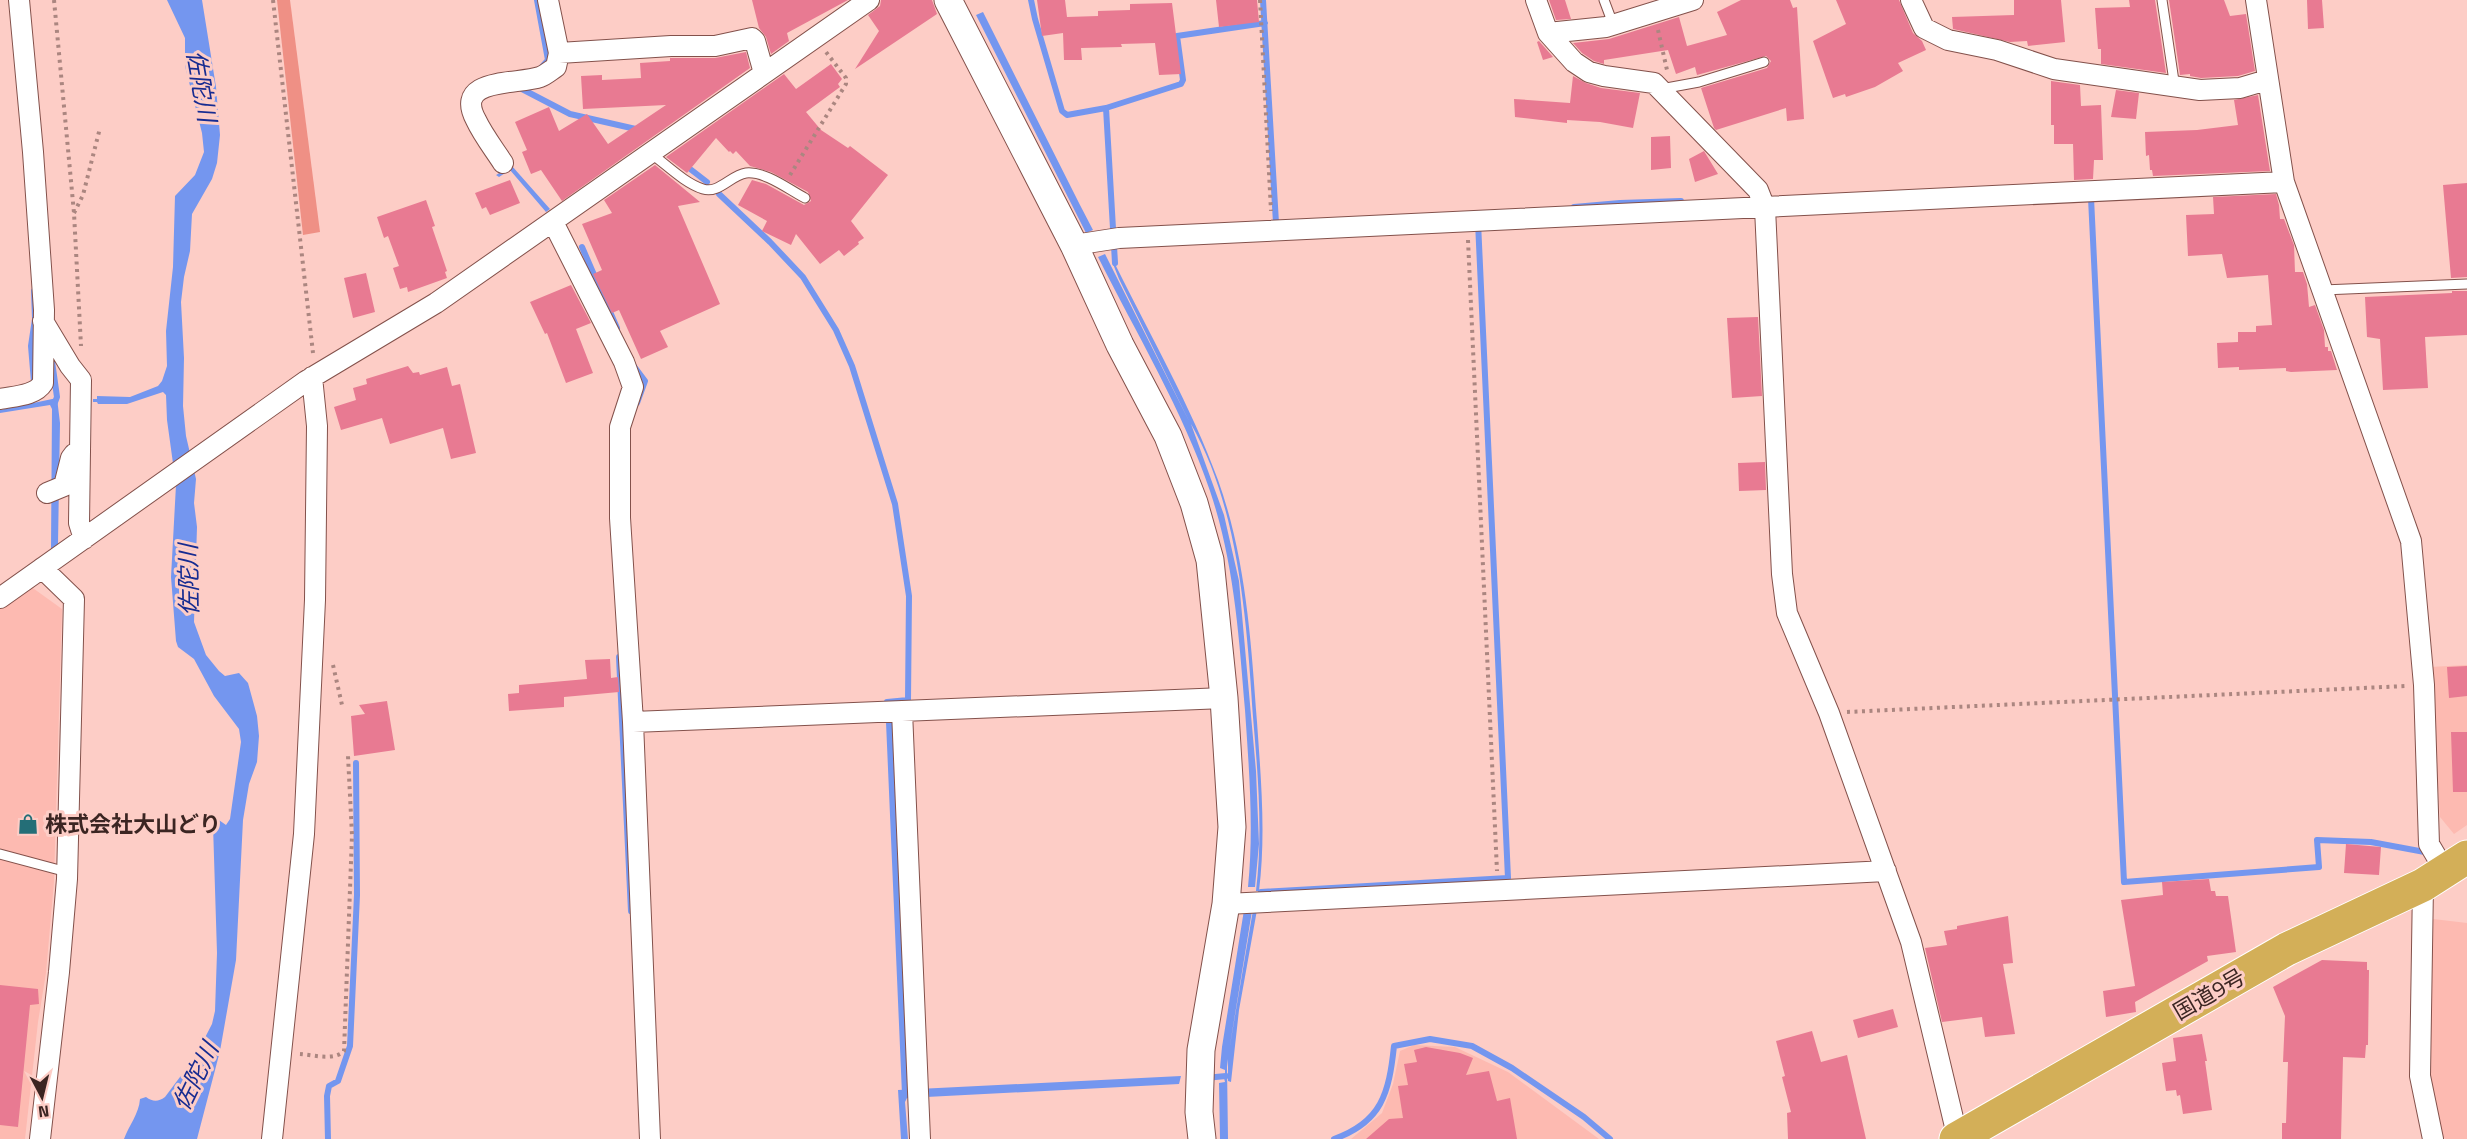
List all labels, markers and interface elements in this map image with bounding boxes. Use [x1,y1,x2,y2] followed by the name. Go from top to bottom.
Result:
[178,47,226,128] water label: 佐陀川
[169,541,207,616] water label: 佐陀川
[45,807,221,841] place label: 株式会社大山どり
[16,812,40,836] shop icon: 株式会社大山どり
[2167,960,2251,1028] street label: 国道9号
[163,1033,228,1116] water label: 佐陀川
[12,1067,72,1127] north arrow
[37,1099,51,1124] text: N

